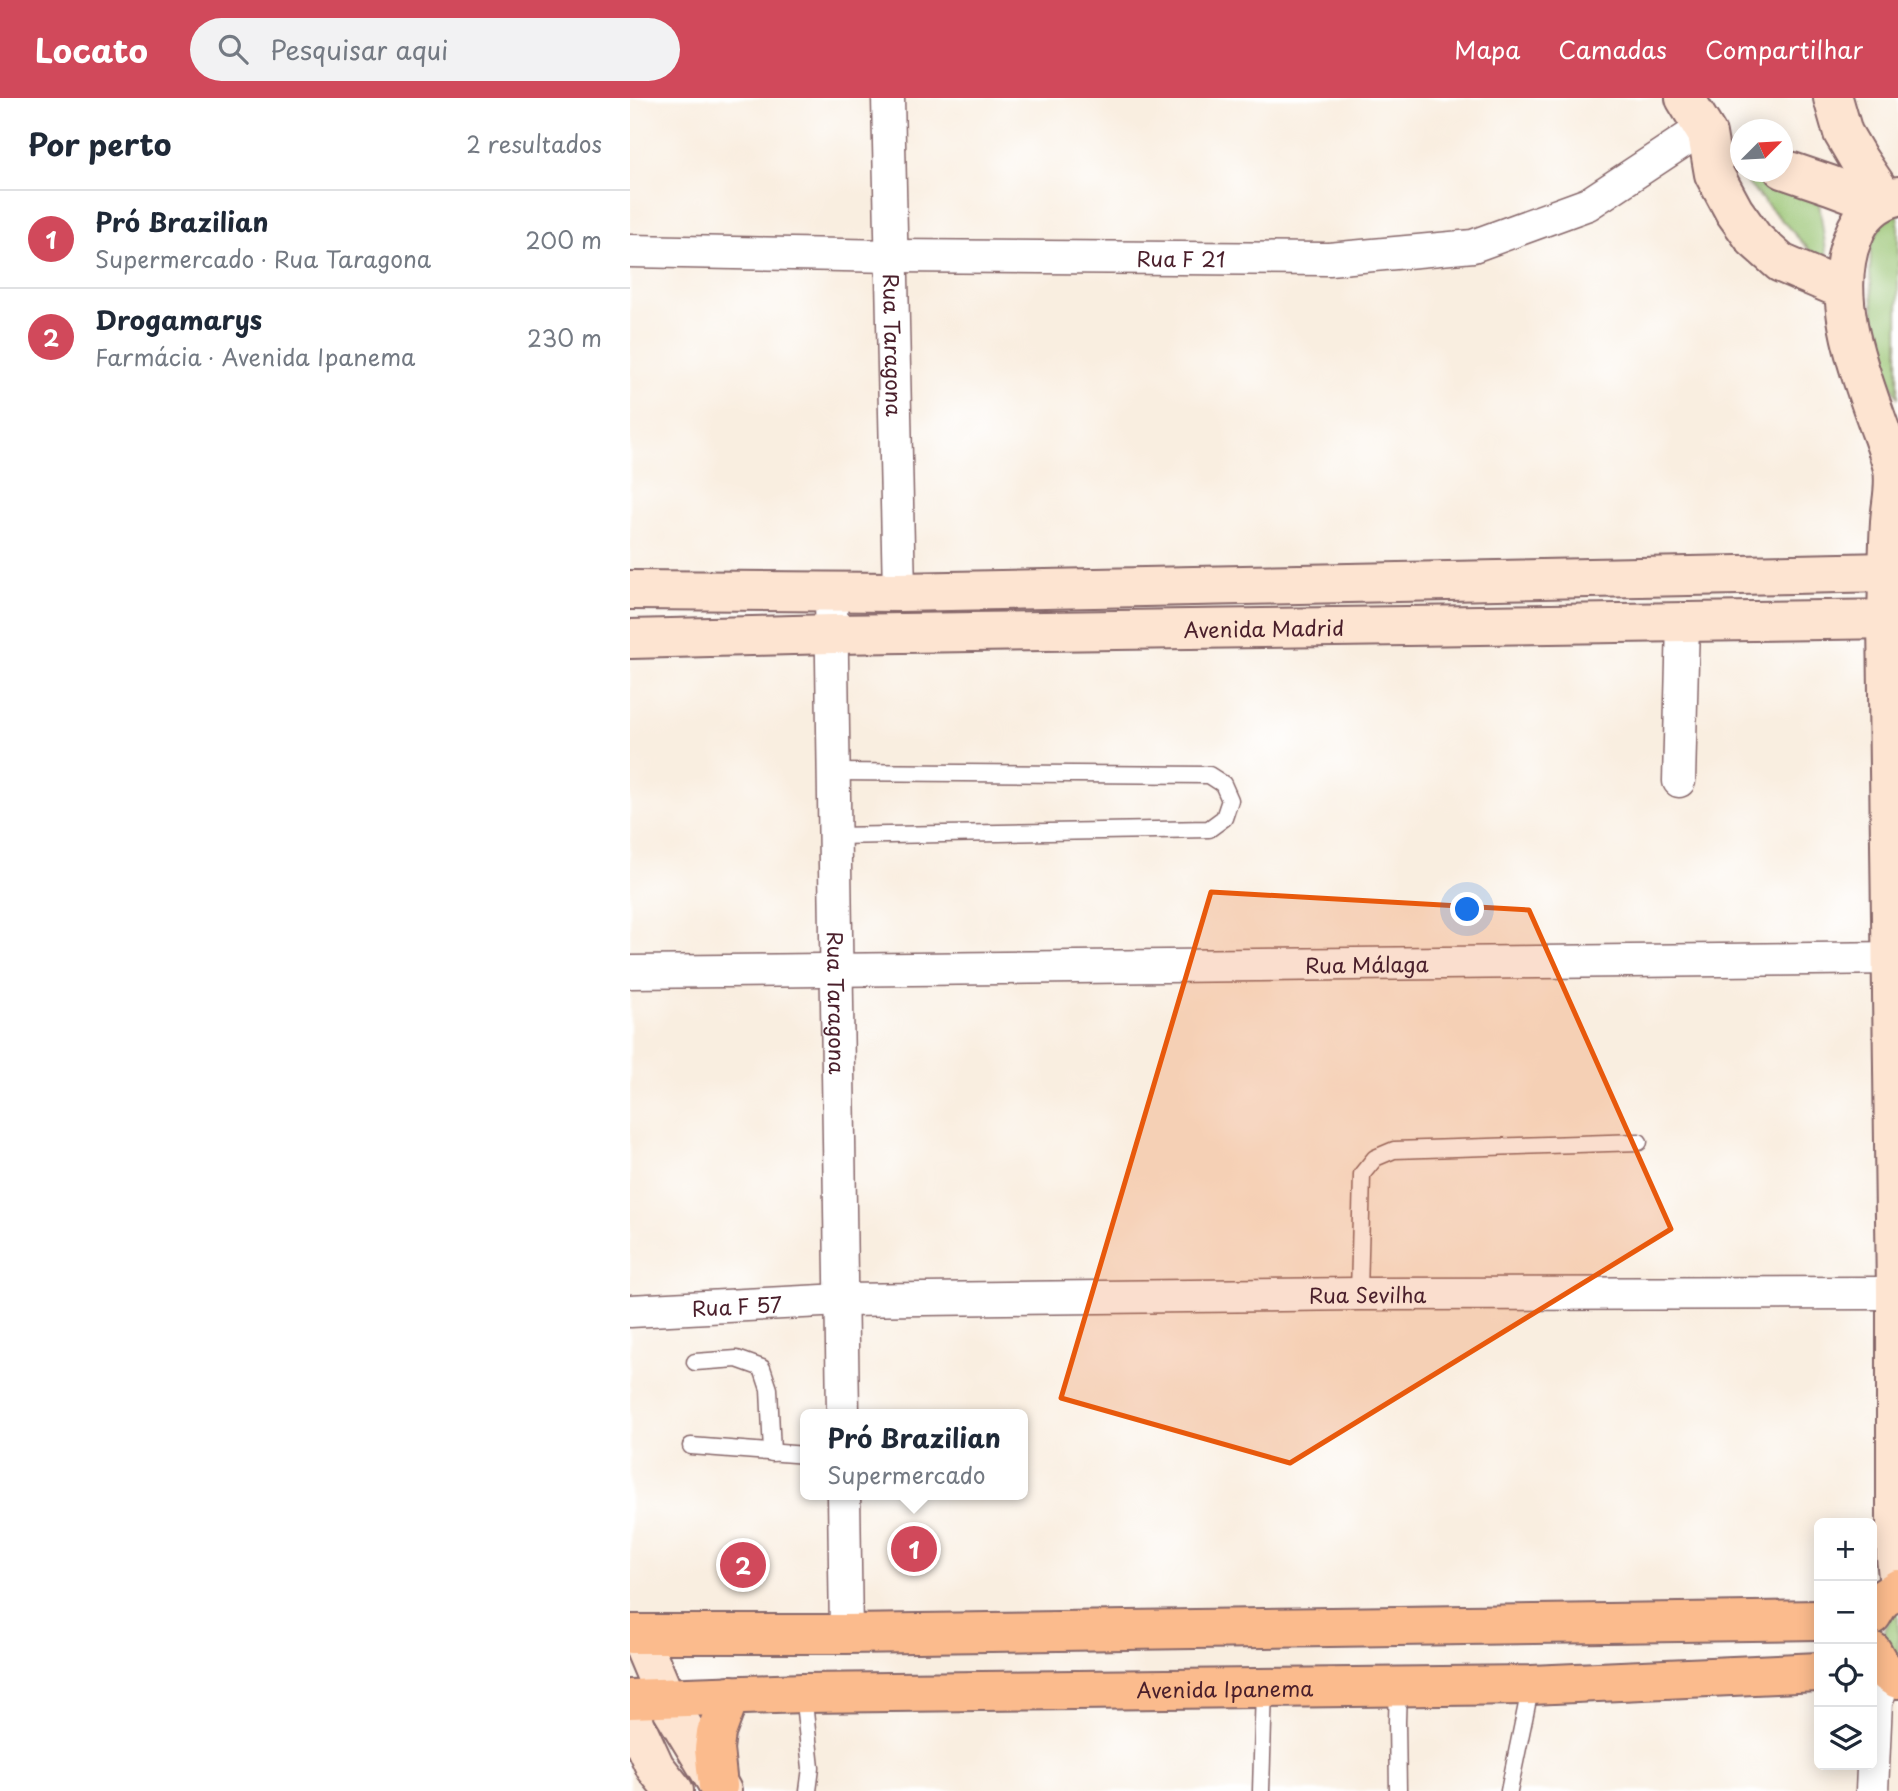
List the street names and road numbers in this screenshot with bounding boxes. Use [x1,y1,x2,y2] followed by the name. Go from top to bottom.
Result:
[1136,242,1226,274] street label: Rua F 21
[876,273,911,418] street label: Rua Taragona
[1183,611,1344,645] street label: Avenida Madrid
[820,931,854,1075] street label: Rua Taragona
[1305,947,1430,981] street label: Rua Málaga
[1309,1278,1426,1311] street label: Rua Sevilha
[691,1287,783,1324] street label: Rua F 57
[1136,1671,1313,1705] street label: Avenida Ipanema

